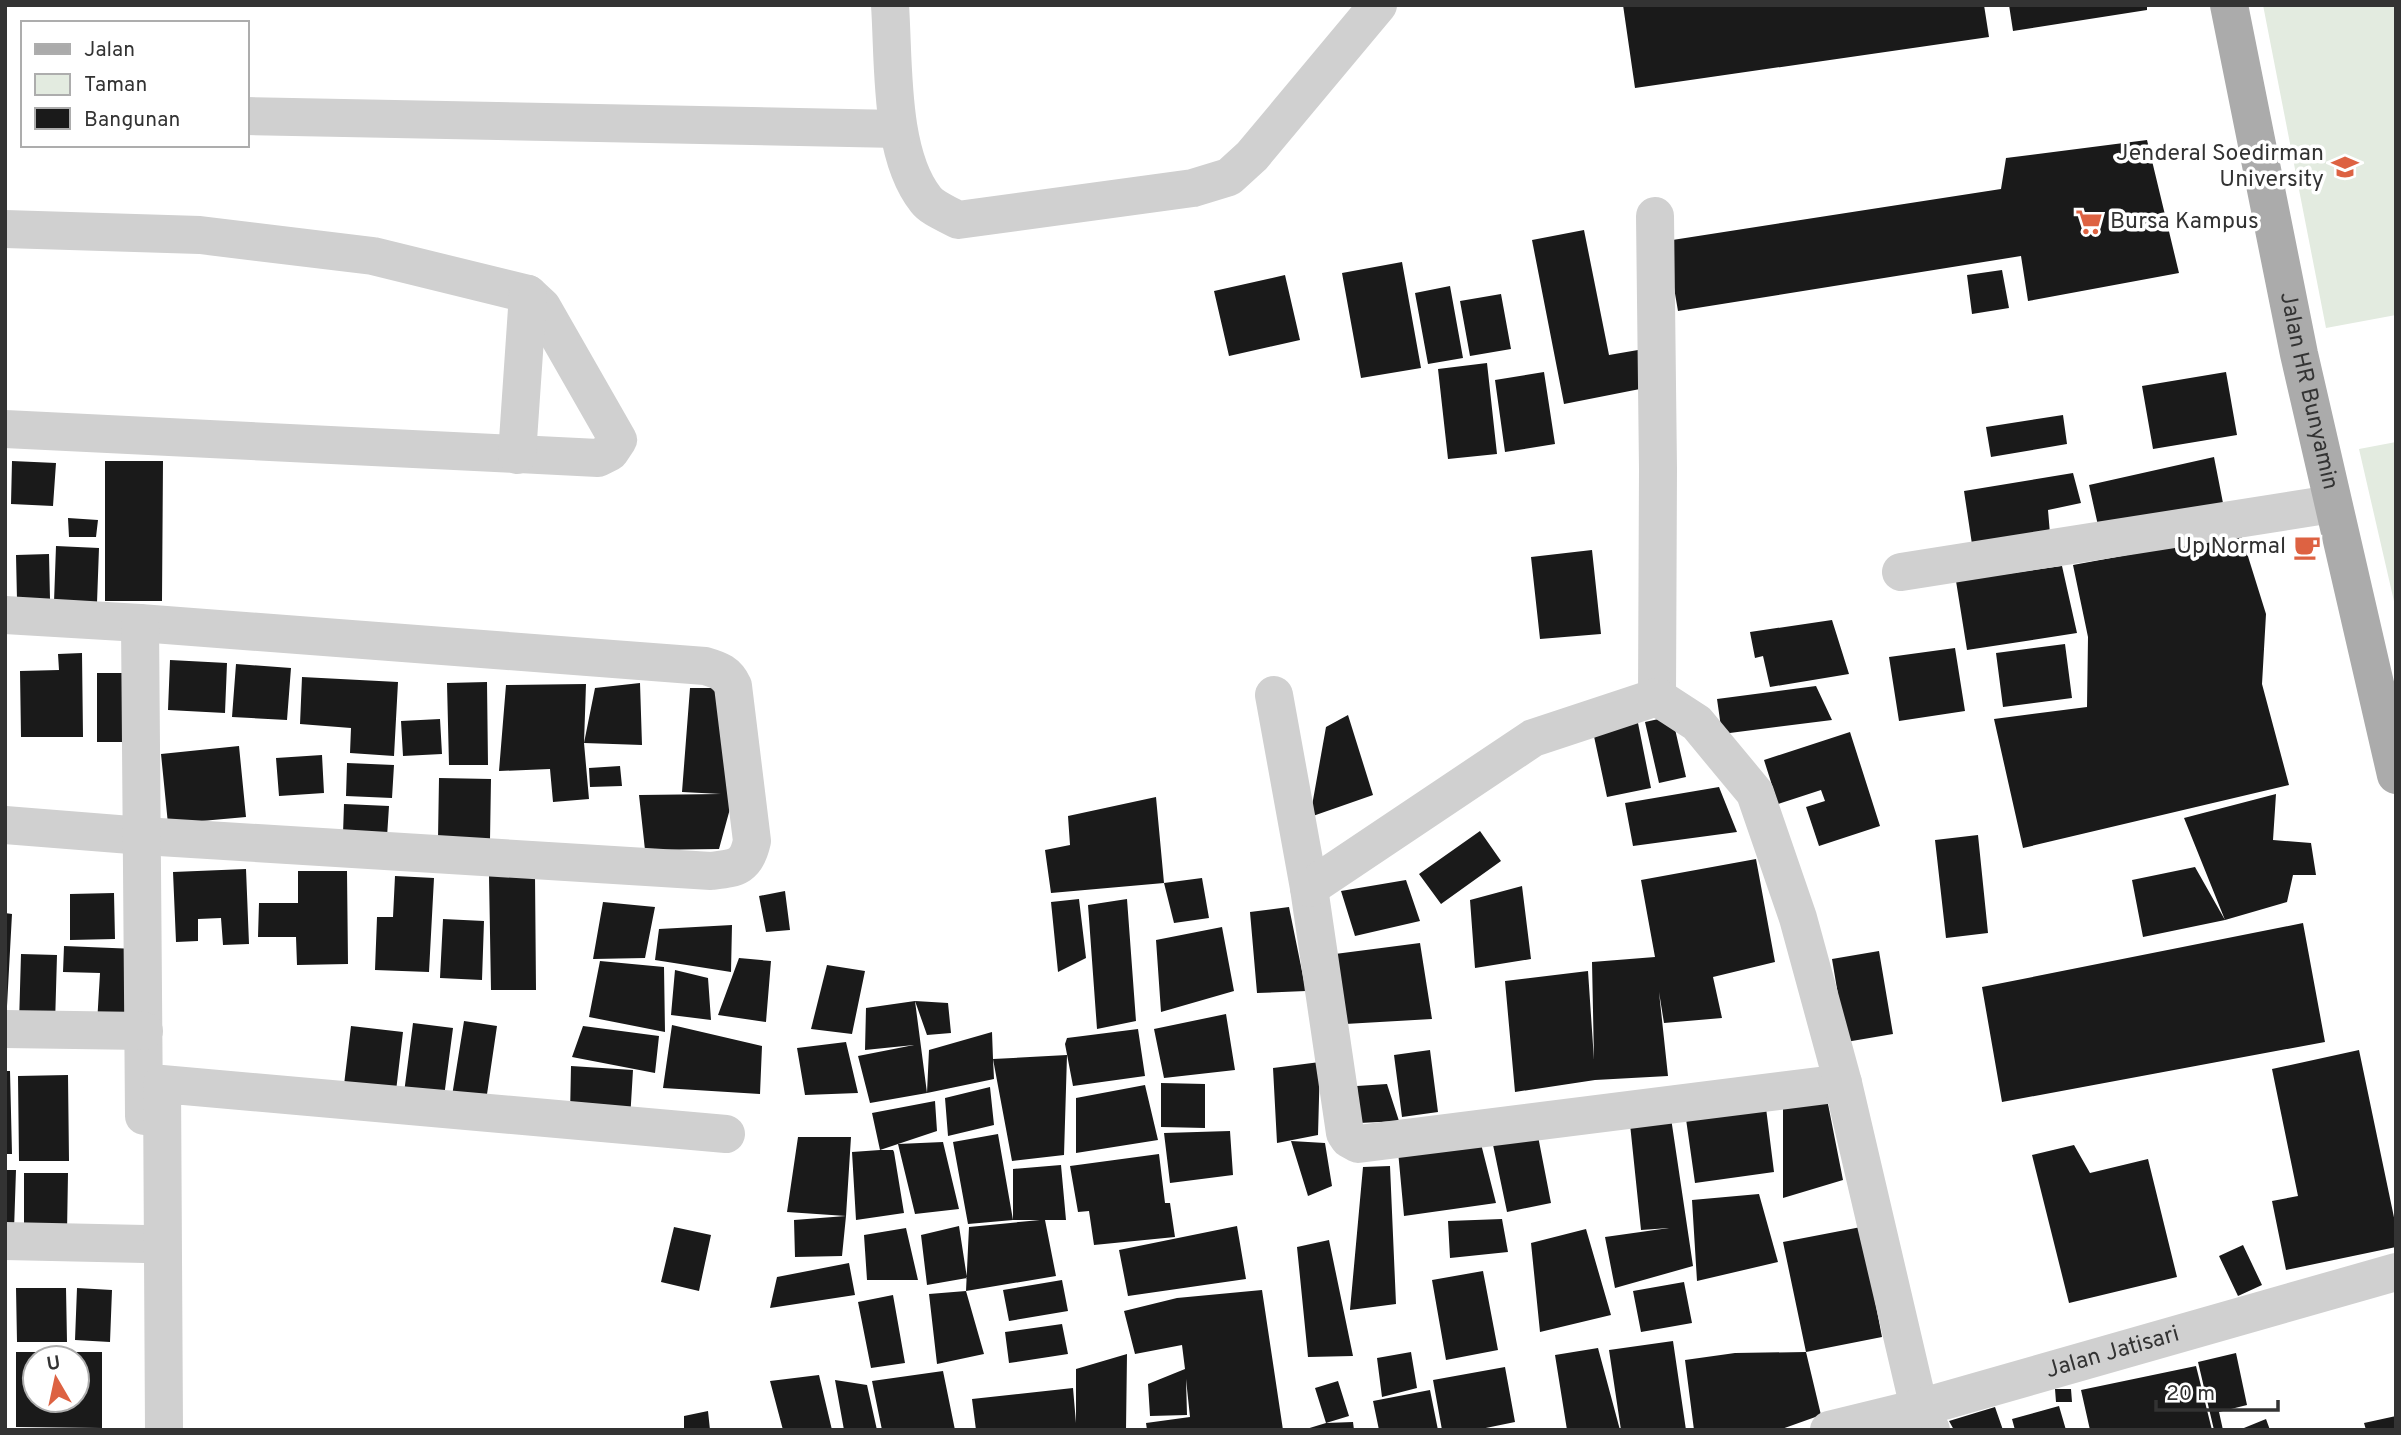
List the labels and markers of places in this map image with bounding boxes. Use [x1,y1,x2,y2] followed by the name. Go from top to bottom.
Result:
[2116,140,2324,195] place label: Jenderal Soedirman University
[2330,152,2360,182] school or university icon: Jenderal Soedirman University
[2074,207,2104,237] supermarket icon: Bursa Kampus
[2110,208,2259,237] place label: Bursa Kampus
[2292,532,2322,562] cafe icon: Up Normal
[2176,533,2286,562] place label: Up Normal

